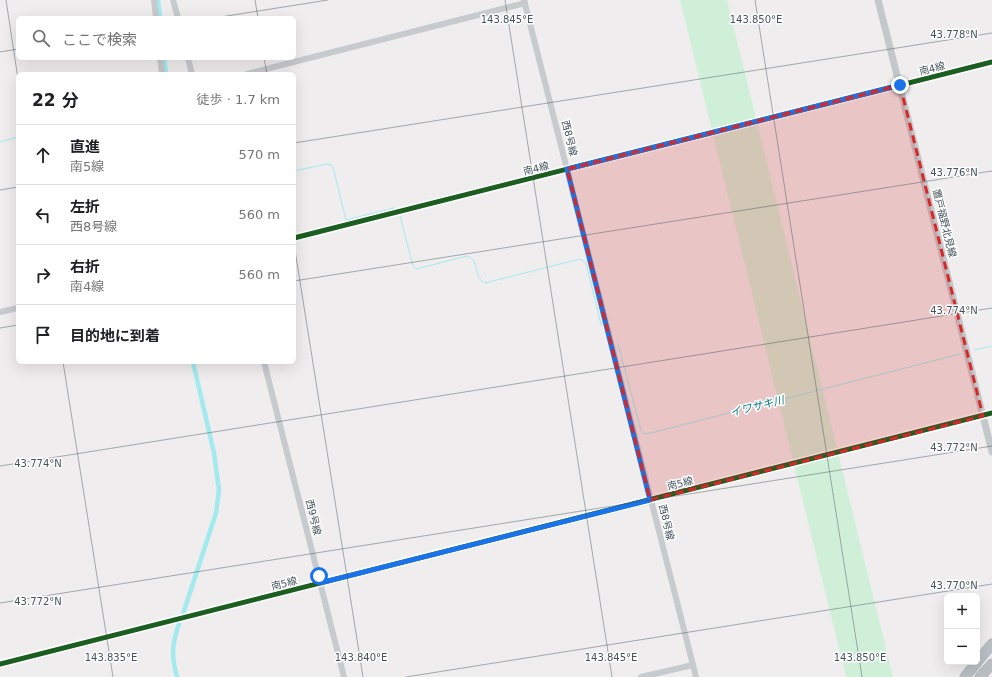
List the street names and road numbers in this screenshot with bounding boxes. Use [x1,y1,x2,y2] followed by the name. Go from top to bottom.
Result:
[918,60,946,77] street label: 南4線
[560,119,579,157] street label: 西8号線
[522,160,550,177] street label: 南4線
[931,188,958,258] street label: 置戸福野北見線
[666,475,694,492] street label: 南5線
[304,498,323,536] street label: 西9号線
[657,503,676,541] street label: 西8号線
[270,575,298,592] street label: 南5線

